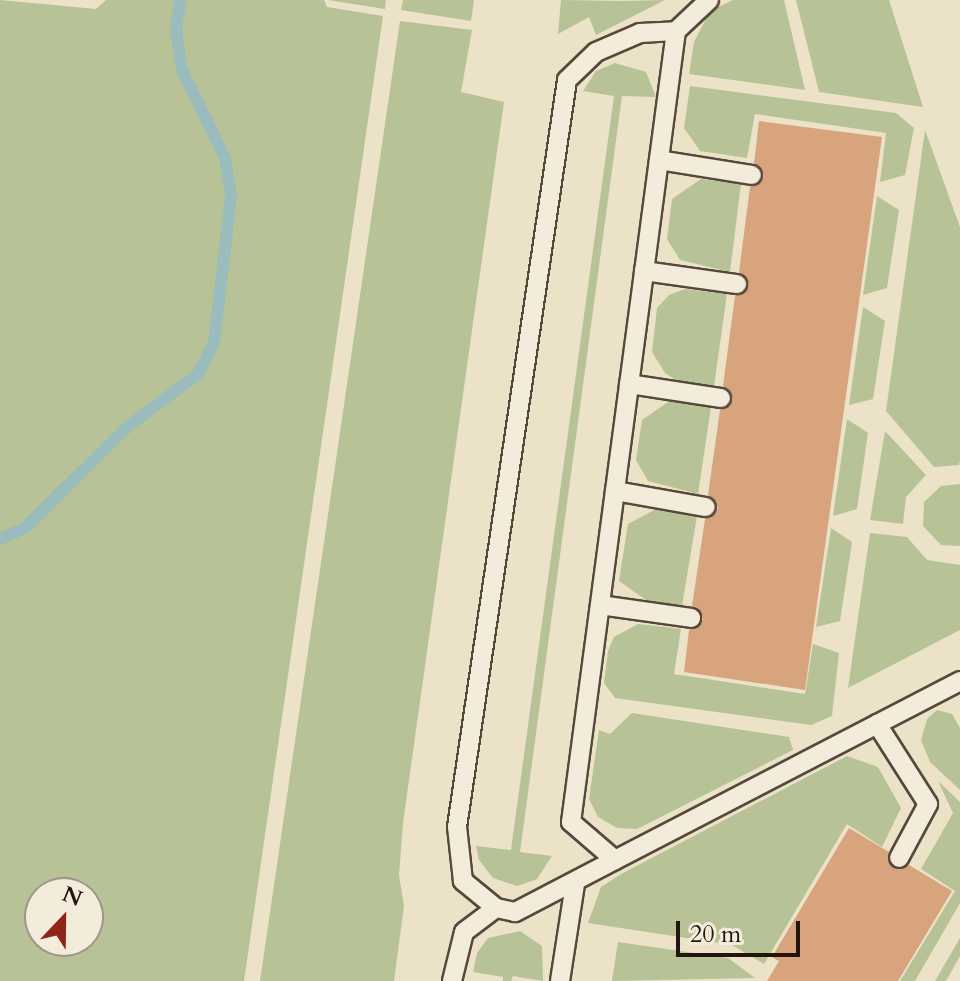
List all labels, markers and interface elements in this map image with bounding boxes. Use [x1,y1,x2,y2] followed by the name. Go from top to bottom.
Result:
[24,877,104,957] north arrow
[58,879,87,914] text: N
[680,905,804,955] scale bar
[690,918,741,951] text: 20 m

